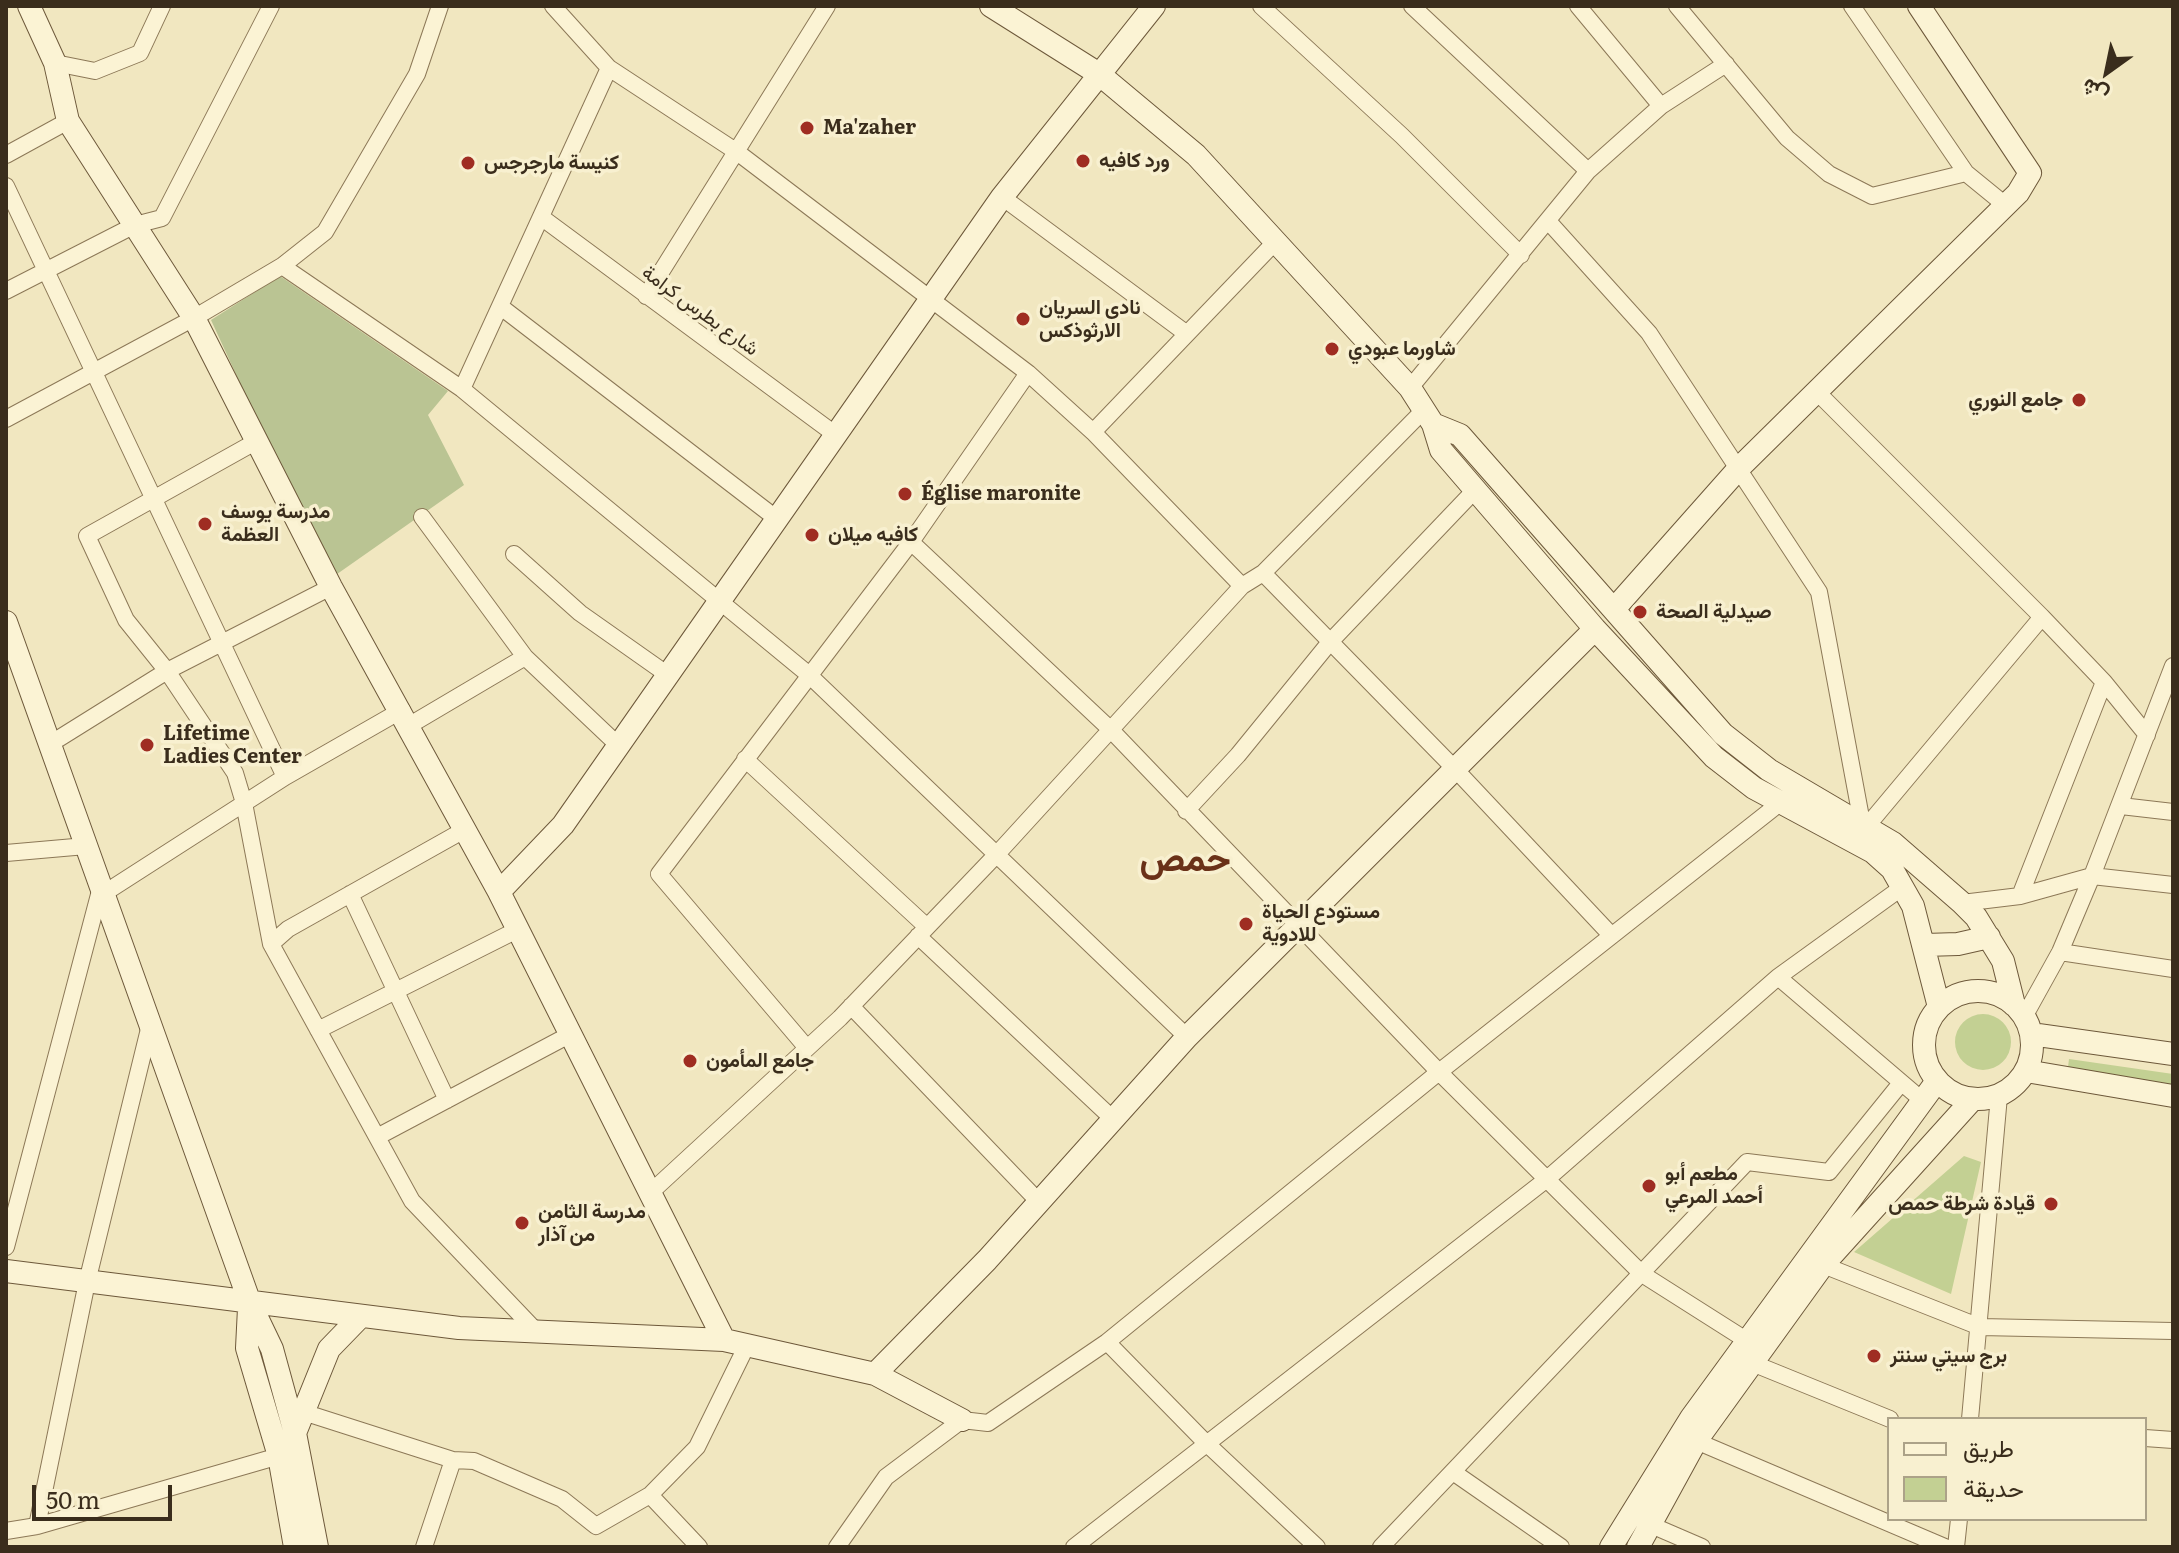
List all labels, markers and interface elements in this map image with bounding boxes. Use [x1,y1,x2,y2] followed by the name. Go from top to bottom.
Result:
[2067,32,2147,112] north arrow
[2074,72,2114,114] text: ش
[823,116,916,140] place label: Ma'zaher
[798,119,816,137] marker: Ma'zaher
[1099,149,1170,173] place label: ورد كافيه
[484,151,619,175] place label: كنيسة مارجرجس
[1074,152,1092,170] marker: ورد كافيه
[459,154,477,172] marker: كنيسة مارجرجس
[637,261,763,361] street label: شارع بطرس كرامة
[1039,296,1141,343] place label: نادي السريان الارثوذكس
[1014,310,1032,328] marker: نادي السريان الارثوذكس
[1348,337,1456,361] place label: شاورما عبودي
[1323,340,1341,358] marker: شاورما عبودي
[1968,388,2063,412] place label: جامع النوري
[2070,391,2088,409] marker: جامع النوري
[921,482,1081,506] place label: Église maronite
[896,485,914,503] marker: Église maronite
[221,500,330,547] place label: مدرسة يوسف العظمة
[196,515,214,533] marker: مدرسة يوسف العظمة
[828,523,918,547] place label: كافيه ميلان
[803,526,821,544] marker: كافيه ميلان
[1656,600,1772,624] place label: صيدلية الصحة
[1631,603,1649,621] marker: صيدلية الصحة
[163,722,302,769] place label: Lifetime Ladies Center
[138,736,156,754] marker: Lifetime Ladies Center
[1139,838,1231,882] district label: حمص
[1262,900,1380,947] place label: مستودع الحياة للادوية
[1237,915,1255,933] marker: مستودع الحياة للادوية
[706,1049,814,1073] place label: جامع المأمون
[681,1052,699,1070] marker: جامع المأمون
[1665,1162,1763,1209] place label: مطعم أبو أحمد المرعي
[1640,1177,1658,1195] marker: مطعم أبو أحمد المرعي
[1888,1192,2035,1216] place label: قيادة شرطة حمص
[2042,1195,2060,1213] marker: قيادة شرطة حمص
[538,1200,646,1247] place label: مدرسة الثامن من آذار
[513,1214,531,1232] marker: مدرسة الثامن من آذار
[1890,1344,2007,1368] place label: برج سيتي سنتر
[1865,1347,1883,1365] marker: برج سيتي سنتر
[1887,1417,2147,1521] legend
[1963,1429,2014,1464] text: طريق
[36,1469,176,1519] scale bar
[1963,1469,2024,1504] text: حديقة
[46,1481,100,1516] text: 50 m

